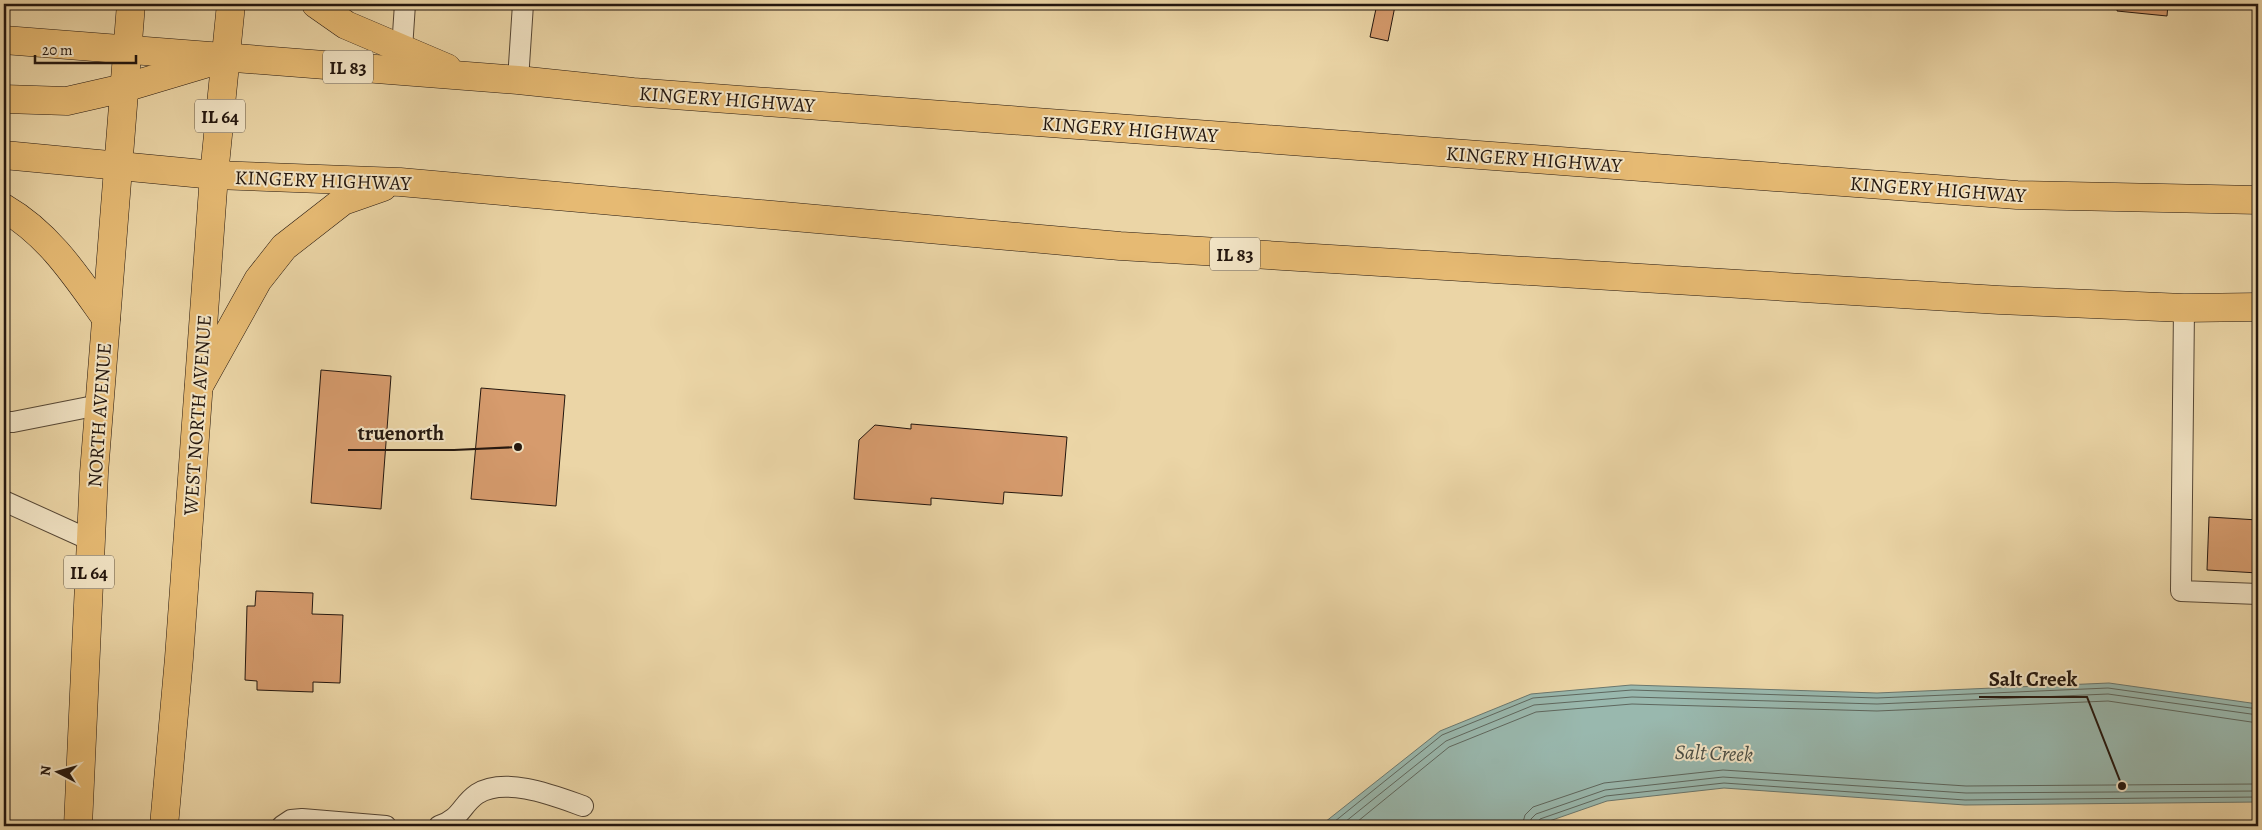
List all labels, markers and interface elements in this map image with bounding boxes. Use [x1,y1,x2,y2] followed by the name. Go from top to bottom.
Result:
[35,32,136,64] scale bar
[42,40,73,60] text: 20 m
[323,51,373,84] road number: IL 83
[638,80,817,119] street label: KINGERY HIGHWAY
[195,100,245,132] road number: IL 64
[1041,110,1220,149] street label: KINGERY HIGHWAY
[1445,140,1624,179] street label: KINGERY HIGHWAY
[234,164,413,197] street label: KINGERY HIGHWAY
[1849,170,2028,209] street label: KINGERY HIGHWAY
[1210,238,1260,270] road number: IL 83
[177,314,218,517] street label: WEST NORTH AVENUE
[81,342,118,488] street label: NORTH AVENUE
[348,414,454,450] callout: truenorth
[358,419,444,447] text: truenorth
[64,556,114,588] road number: IL 64
[1979,661,2087,697] callout: Salt Creek
[1989,665,2077,693] text: Salt Creek
[1674,738,1754,768] water label: Salt Creek
[32,748,82,798] north arrow
[36,765,56,777] text: N

